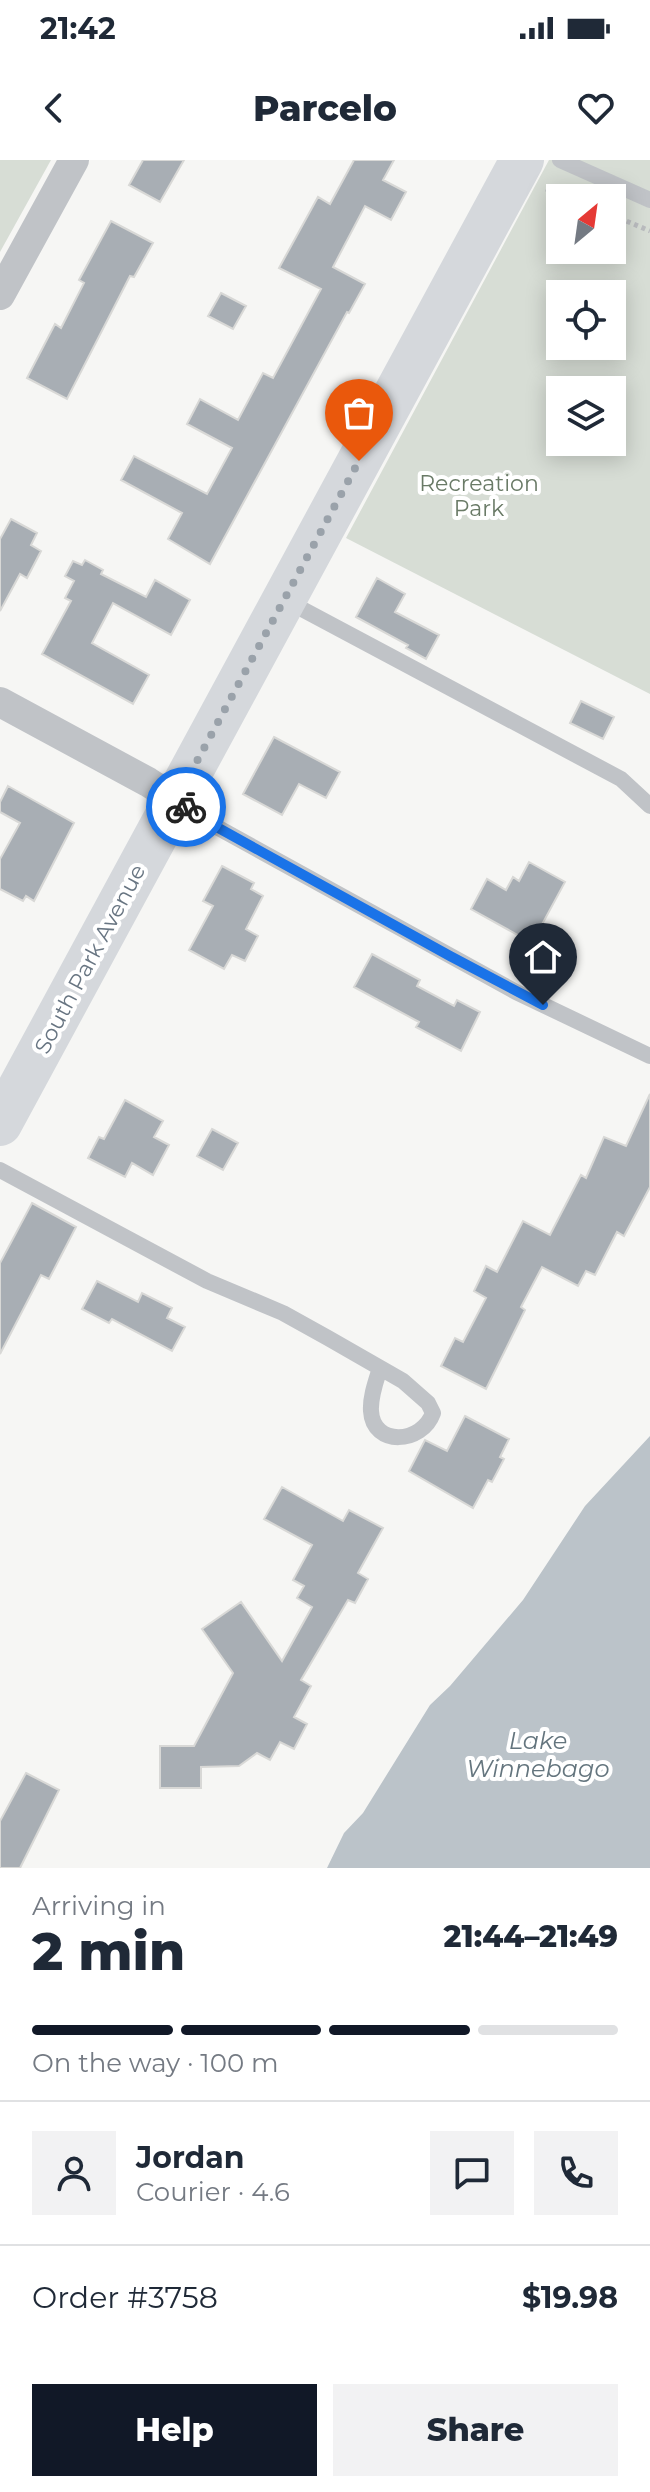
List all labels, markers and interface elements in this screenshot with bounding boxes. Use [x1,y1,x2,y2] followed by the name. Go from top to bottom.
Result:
[40,10,116,47] text: 21:42
[32,86,76,130] icon: back
[253,86,397,130] text: Parcelo
[574,86,618,130] icon: heart
[546,184,626,264] north arrow
[546,184,626,456] map controls
[546,280,626,360] button: locate
[546,376,626,456] button: layers
[325,379,393,461] pin
[337,391,381,435] icon: bag
[419,470,539,522] park label: Recreation Park
[146,767,226,847] courier
[164,785,208,829] icon: bike
[29,860,151,1058] street label: South Park Avenue
[509,923,577,1005] pin
[521,935,565,979] icon: home
[466,1726,610,1783] water label: Lake Winnebago
[32,1890,166,1922] text: Arriving in
[444,1918,618,1955] text: 21:44–21:49
[32,1920,185,1983] text: 2 min
[32,2047,279,2079] text: On the way · 100 m
[32,2131,116,2215] button: person
[430,2131,514,2215] button: chat
[534,2131,618,2215] button: phone
[136,2139,245,2176] text: Jordan
[136,2176,290,2208] text: Courier · 4.6
[32,2279,218,2316] text: Order #3758
[522,2279,618,2316] text: $19.98
[32,2384,317,2476] button: Help
[333,2384,618,2476] button: Share

